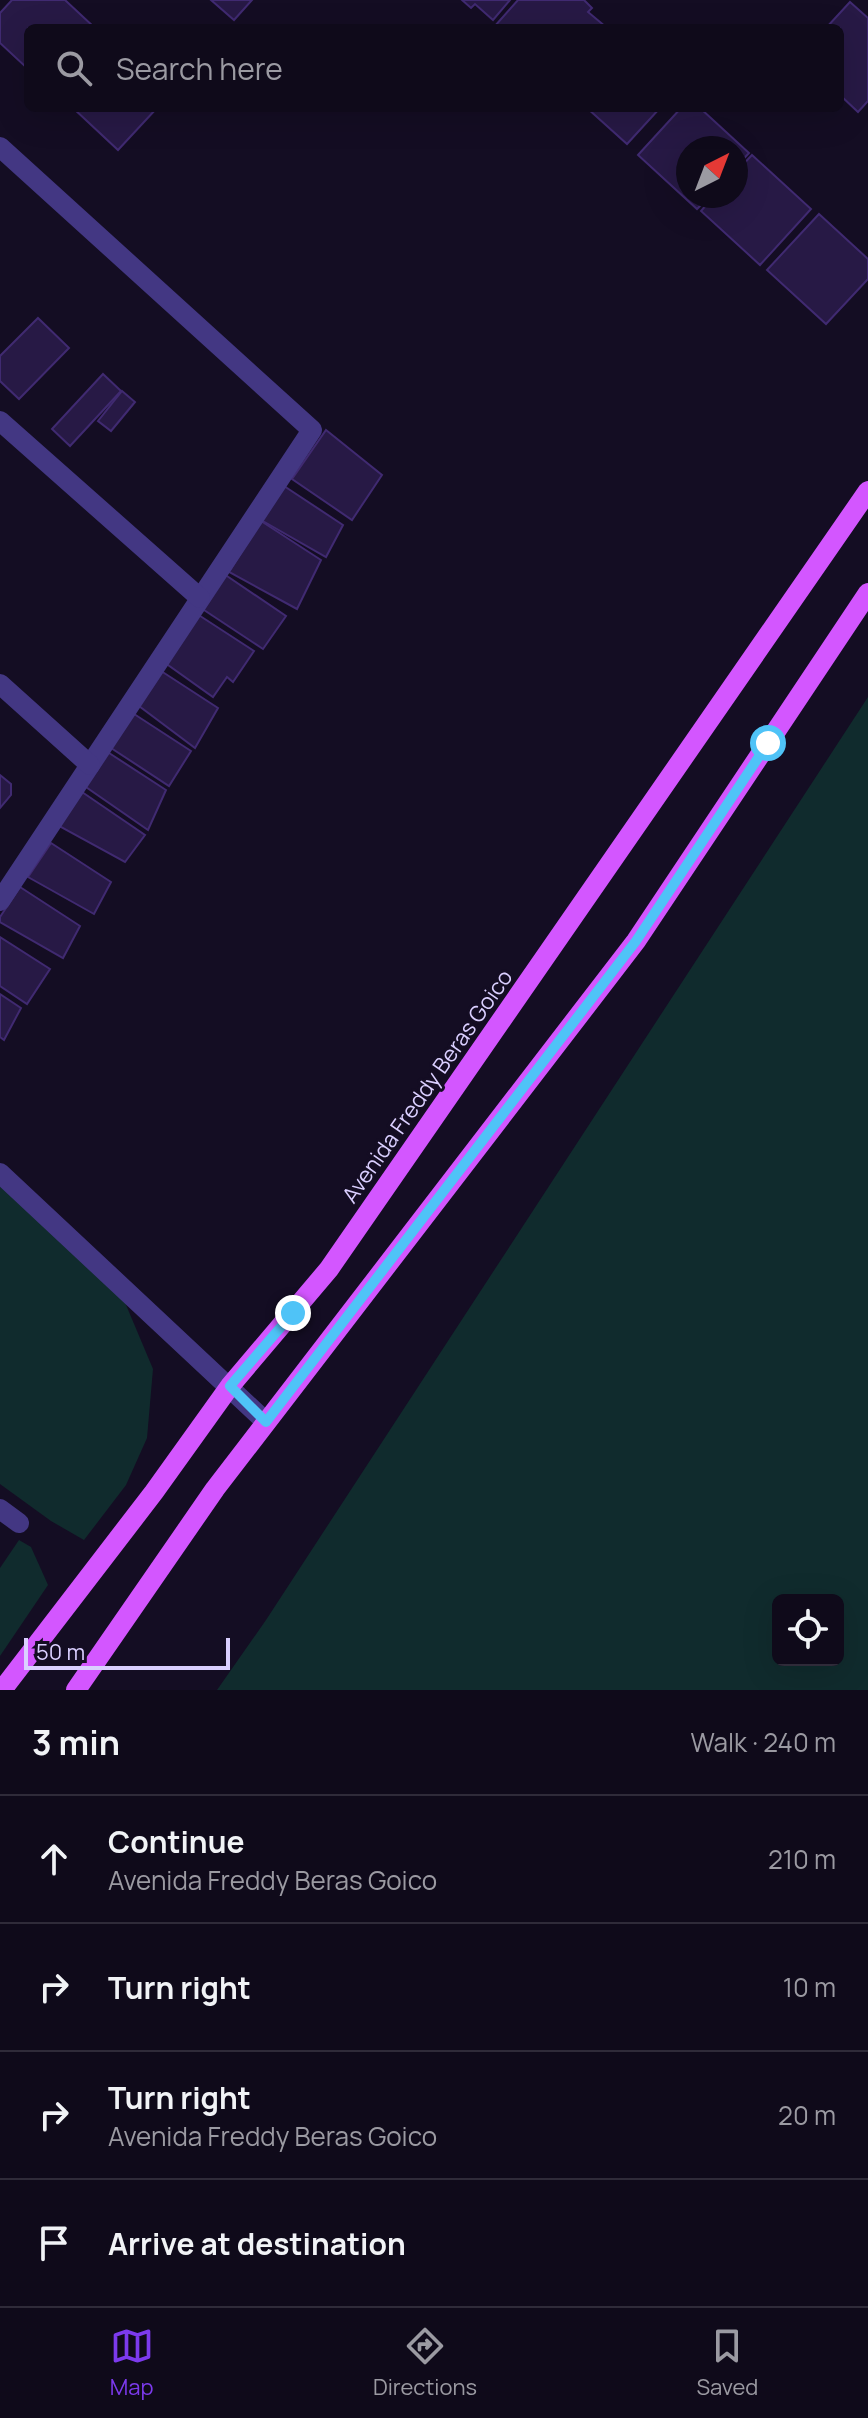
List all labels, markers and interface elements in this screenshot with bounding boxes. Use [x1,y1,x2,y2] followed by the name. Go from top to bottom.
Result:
[24,24,844,112] search box
[52,46,96,90] icon: search
[116,48,283,89] text: Search here
[676,136,748,208] north arrow
[750,725,786,761] route start
[335,963,519,1209] street label: Avenida Freddy Beras Goico
[275,1295,311,1331] route end
[772,1594,844,1666] map controls
[772,1594,844,1666] button: locate
[24,1634,230,1670] scale bar
[36,1637,85,1667] text: 50 m
[32,1719,120,1765] text: 3 min
[690,1724,836,1760] text: Walk · 240 m
[108,1821,244,1862] text: Continue
[32,1837,76,1881] icon: ahead
[768,1841,836,1877] text: 210 m
[108,1862,437,1898] text: Avenida Freddy Beras Goico
[32,1965,76,2009] icon: right
[108,1967,251,2008] text: Turn right
[783,1969,836,2005] text: 10 m
[108,2077,251,2118] text: Turn right
[32,2093,76,2137] icon: right
[778,2097,836,2133] text: 20 m
[108,2118,437,2154] text: Avenida Freddy Beras Goico
[32,2221,76,2265] icon: arrive
[108,2223,406,2264] text: Arrive at destination
[110,2324,154,2402] tab: Map
[373,2324,477,2402] tab: Directions
[696,2324,758,2402] tab: Saved

